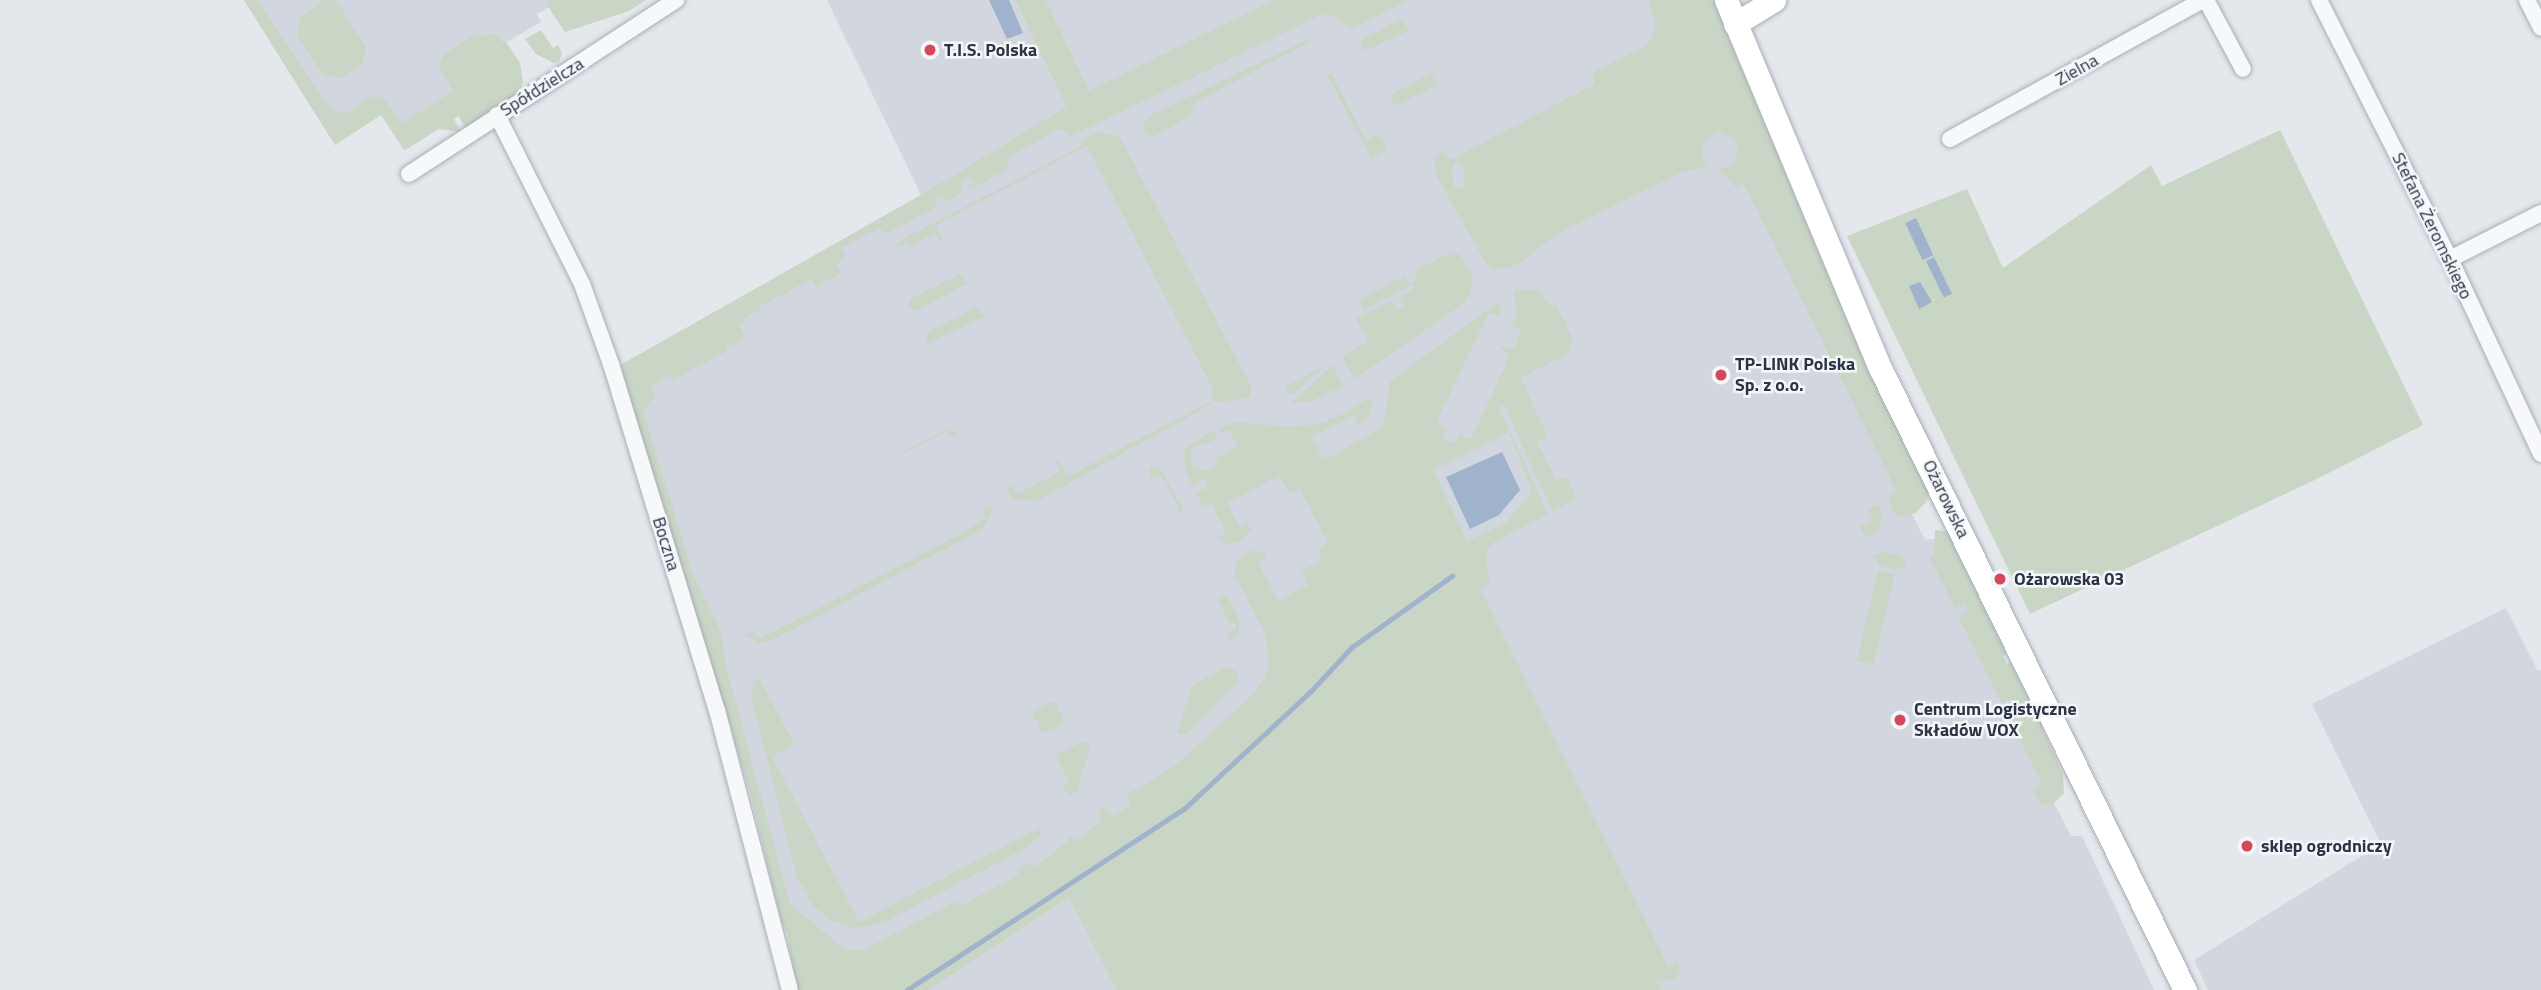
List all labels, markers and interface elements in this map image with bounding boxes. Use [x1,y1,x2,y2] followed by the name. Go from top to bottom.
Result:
[944,39,1037,61] place label: T.I.S. Polska
[922,42,938,58] marker: T.I.S. Polska
[2052,50,2102,90] street label: Zielna
[496,53,588,121] street label: Spółdzielcza
[2387,149,2477,303] street label: Stefana Żeromskiego
[1735,354,1855,396] place label: TP-LINK Polska Sp. z o.o.
[1713,367,1729,383] marker: TP-LINK Polska Sp. z o.o.
[1918,456,1974,542] street label: Ożarowska
[648,514,684,574] street label: Boczna
[2014,568,2124,590] place label: Ożarowska 03
[1992,571,2008,587] marker: Ożarowska 03
[1914,699,2077,742] place label: Centrum Logistyczne Składów VOX
[1892,712,1908,728] marker: Centrum Logistyczne Składów VOX
[2261,835,2392,857] place label: sklep ogrodniczy
[2239,838,2255,854] marker: sklep ogrodniczy

